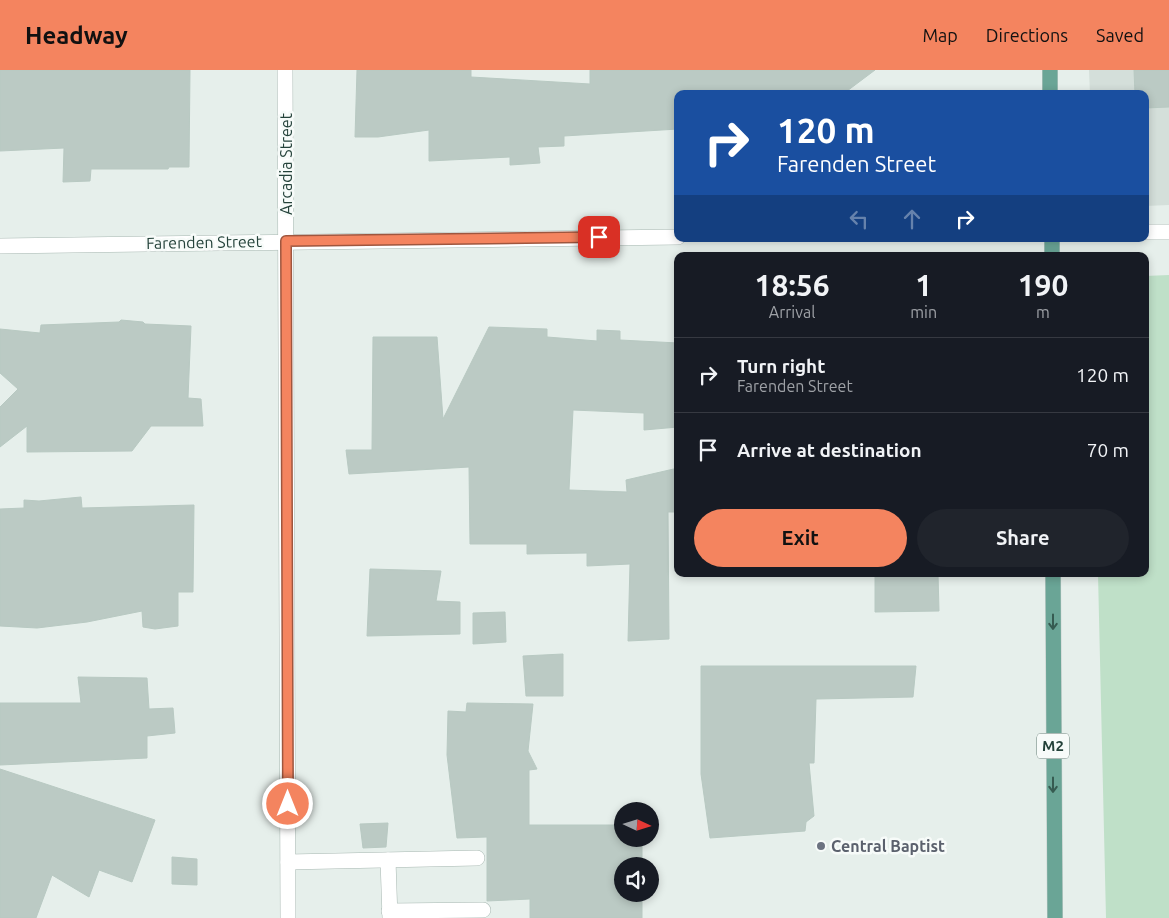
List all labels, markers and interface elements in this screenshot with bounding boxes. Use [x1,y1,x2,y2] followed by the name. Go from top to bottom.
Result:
[25,22,128,49] text: Headway
[922,25,958,45] text: Map
[986,25,1068,45] text: Directions
[1096,25,1144,45] text: Saved
[694,110,759,175] icon: right
[777,110,875,150] text: 120 m
[277,112,295,215] street label: Arcadia Street
[777,151,936,176] text: Farenden Street
[845,205,873,233] icon: left
[898,205,926,233] icon: ahead
[951,205,979,233] icon: right
[578,216,620,258] pin
[585,223,613,251] icon: arrive
[146,232,263,252] street label: Farenden Street
[755,268,830,302] text: 18:56
[915,268,932,302] text: 1
[1018,268,1068,302] text: 190
[769,303,815,321] text: Arrival
[910,303,937,321] text: min
[1036,303,1050,321] text: m
[737,355,825,377] text: Turn right
[694,361,722,389] icon: right
[1076,364,1129,386] text: 120 m
[737,377,853,395] text: Farenden Street
[694,436,722,464] icon: arrive
[737,439,922,461] text: Arrive at destination
[1087,439,1129,461] text: 70 m
[694,509,907,567] button: Exit
[917,509,1129,567] button: Share
[1048,614,1058,630] one-way arrow
[1037,734,1069,758] road number: M2
[1048,776,1058,793] one-way arrow
[261,777,313,829] position arrow
[614,802,659,848] north arrow
[614,802,659,902] map controls
[831,837,945,855] place label: Central Baptist
[815,840,827,852] marker: Central Baptist
[614,857,659,902] button: sound

